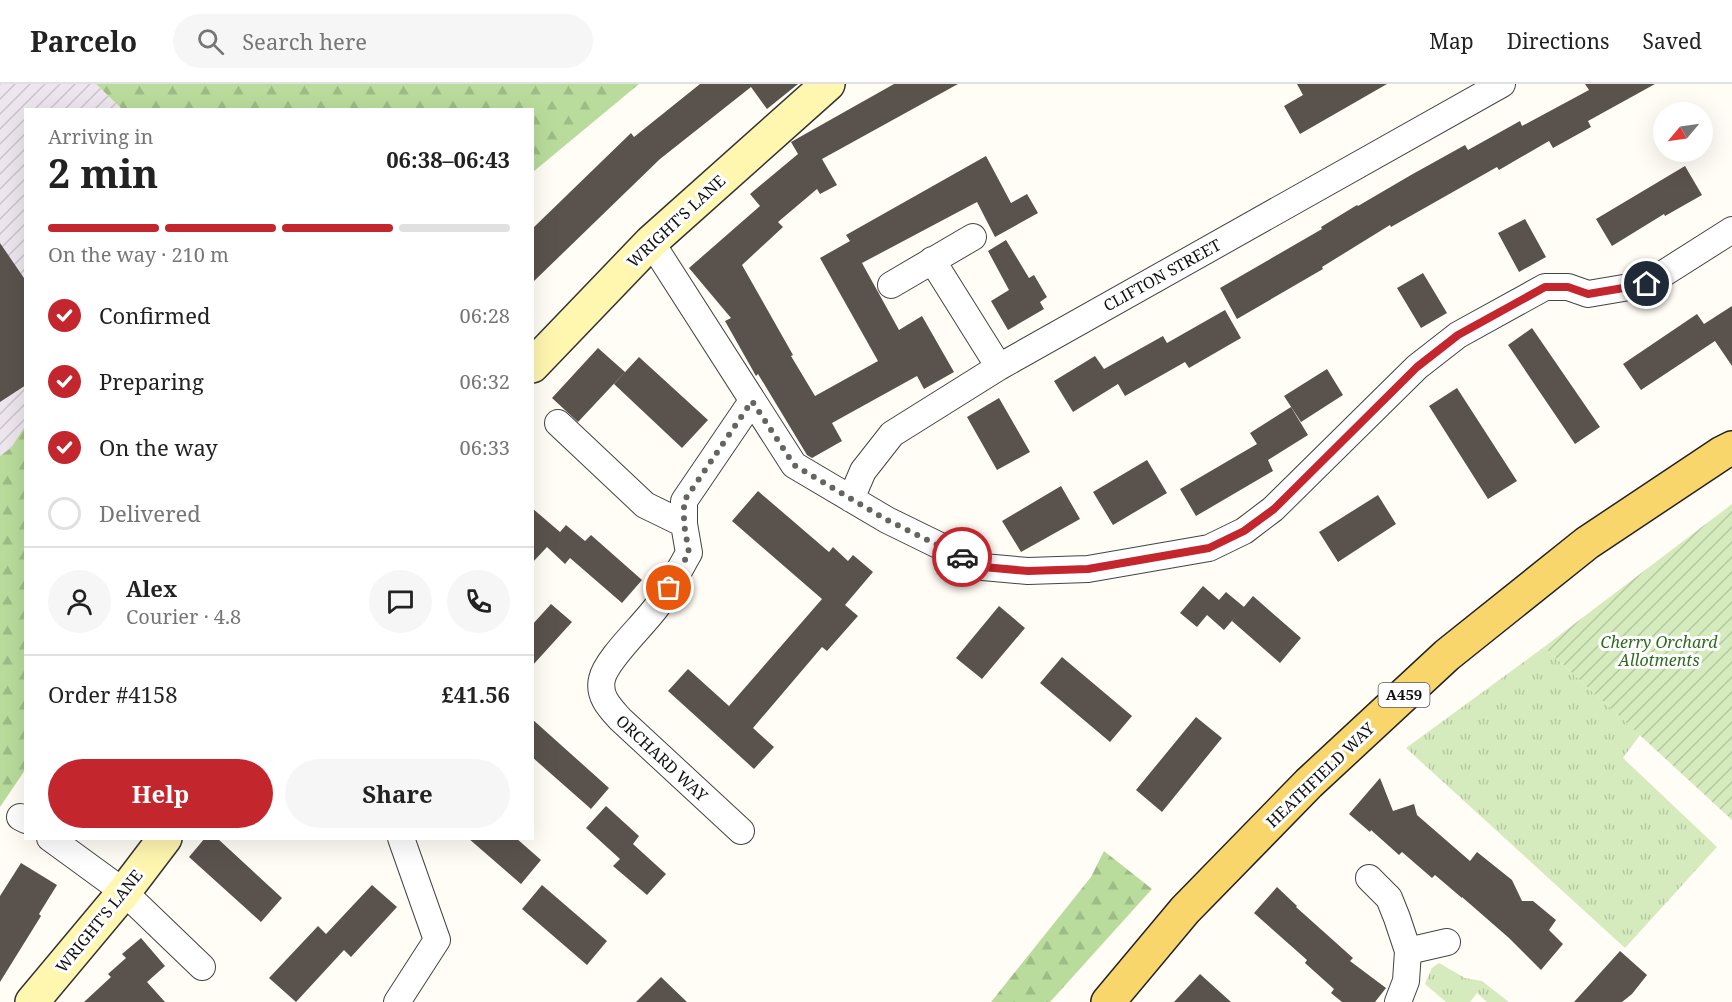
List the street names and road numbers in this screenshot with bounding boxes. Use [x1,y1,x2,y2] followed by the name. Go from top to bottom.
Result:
[622,170,730,272] street label: WRIGHT'S LANE
[1099,233,1225,316] street label: CLIFTON STREET
[1378,683,1430,707] road number: A459
[611,710,713,807] street label: ORCHARD WAY
[1261,717,1380,832] street label: HEATHFIELD WAY
[51,865,147,977] street label: WRIGHT'S LANE

